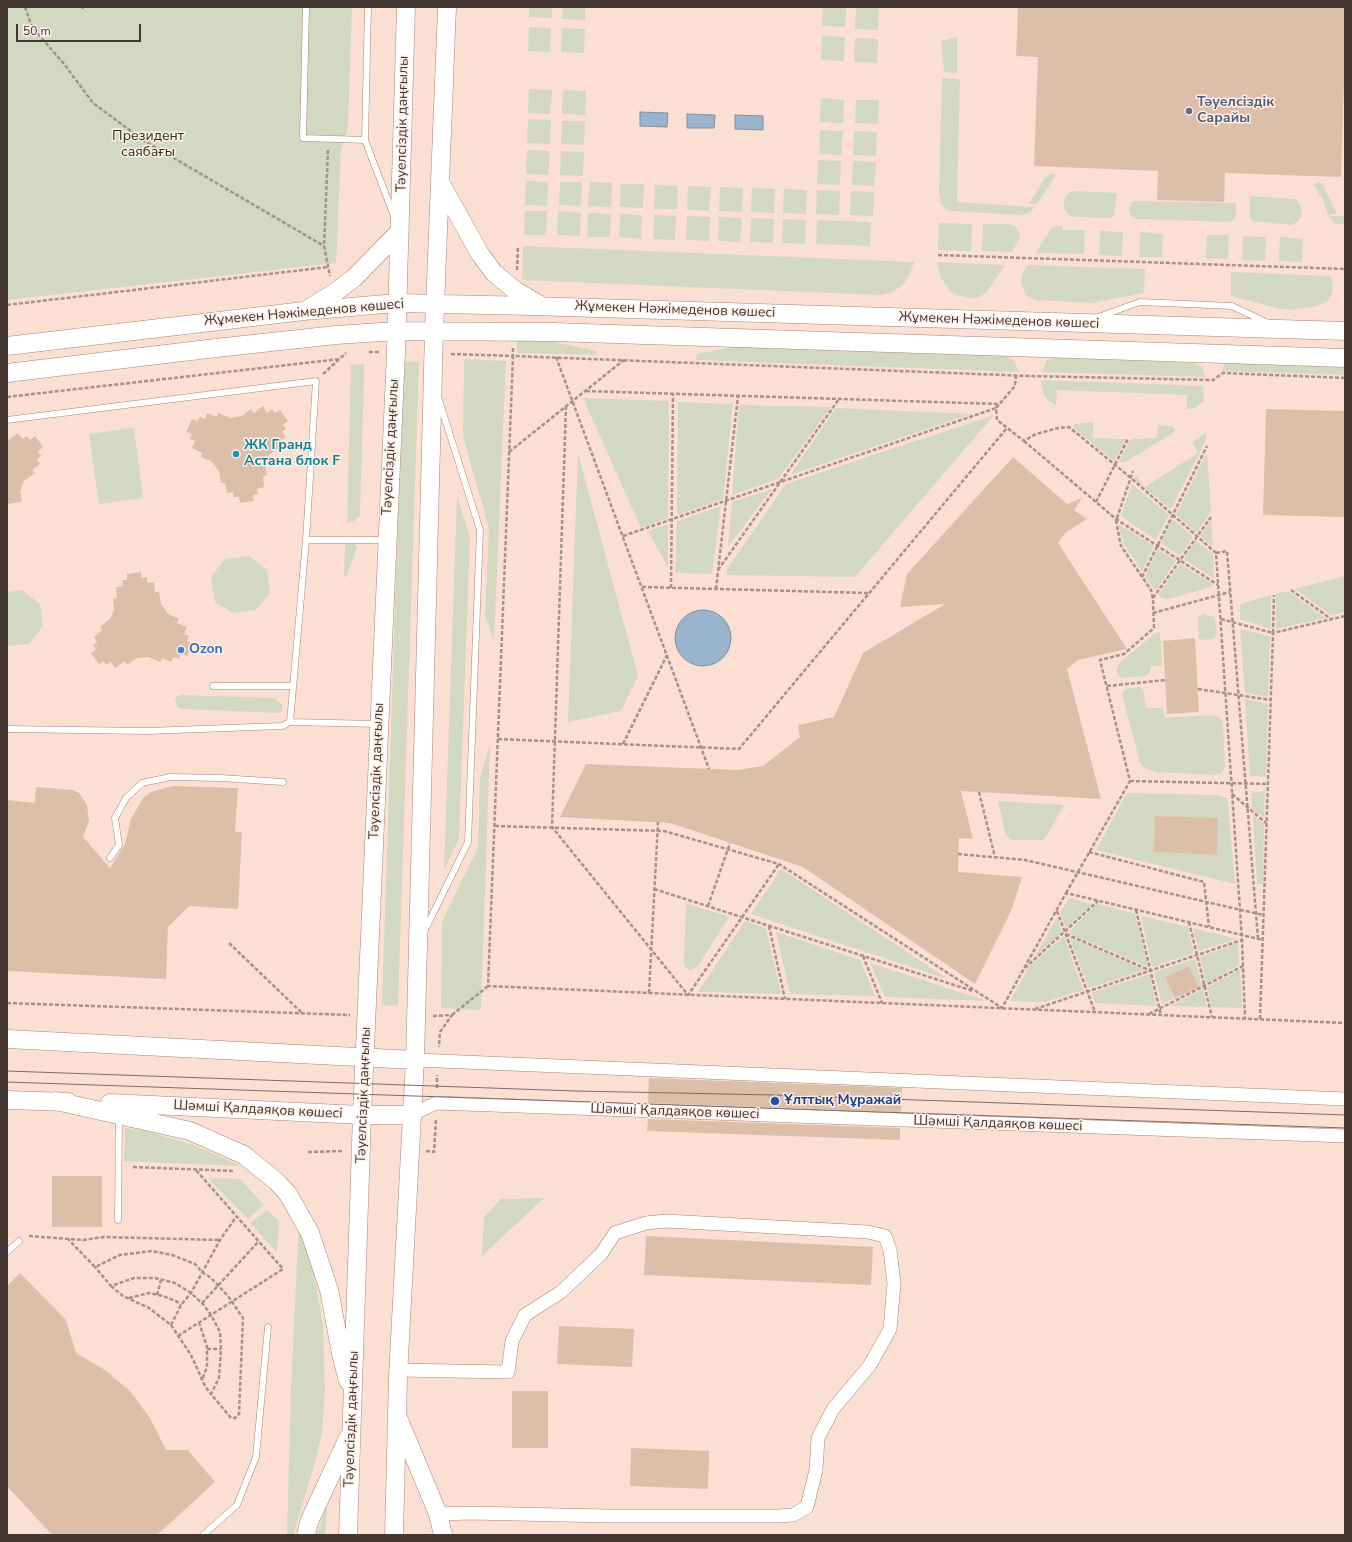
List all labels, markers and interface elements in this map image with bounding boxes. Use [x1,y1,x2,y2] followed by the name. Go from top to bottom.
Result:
[18,16,143,42] scale bar
[23,23,51,39] text: 50 m
[393,56,413,192] street label: Тәуелсіздік даңғылы
[1197,95,1274,128] place label: Тәуелсіздік Сарайы
[1184,106,1194,116] marker: Тәуелсіздік Сарайы
[112,129,184,162] park label: Президент саябағы
[203,296,405,330] street label: Жұмекен Нәжімеденов көшесі
[574,298,776,322] street label: Жұмекен Нәжімеденов көшесі
[898,309,1100,333] street label: Жұмекен Нәжімеденов көшесі
[379,378,403,516] street label: Тәуелсіздік даңғылы
[244,438,340,470] place label: ЖК Гранд Астана блок F
[231,449,241,459] marker: ЖК Гранд Астана блок F
[189,642,223,658] place label: Ozon
[176,645,186,655] marker: Ozon
[366,702,388,840] street label: Тәуелсіздік даңғылы
[353,1026,375,1164] street label: Тәуелсіздік даңғылы
[784,1093,901,1109] place label: Ұлттық Мұражай
[769,1095,781,1107] marker: Ұлттық Мұражай
[173,1097,343,1123] street label: Шәмші Қалдаяқов көшесі
[590,1101,760,1123] street label: Шәмші Қалдаяқов көшесі
[913,1113,1083,1135] street label: Шәмші Қалдаяқов көшесі
[341,1350,363,1488] street label: Тәуелсіздік даңғылы

